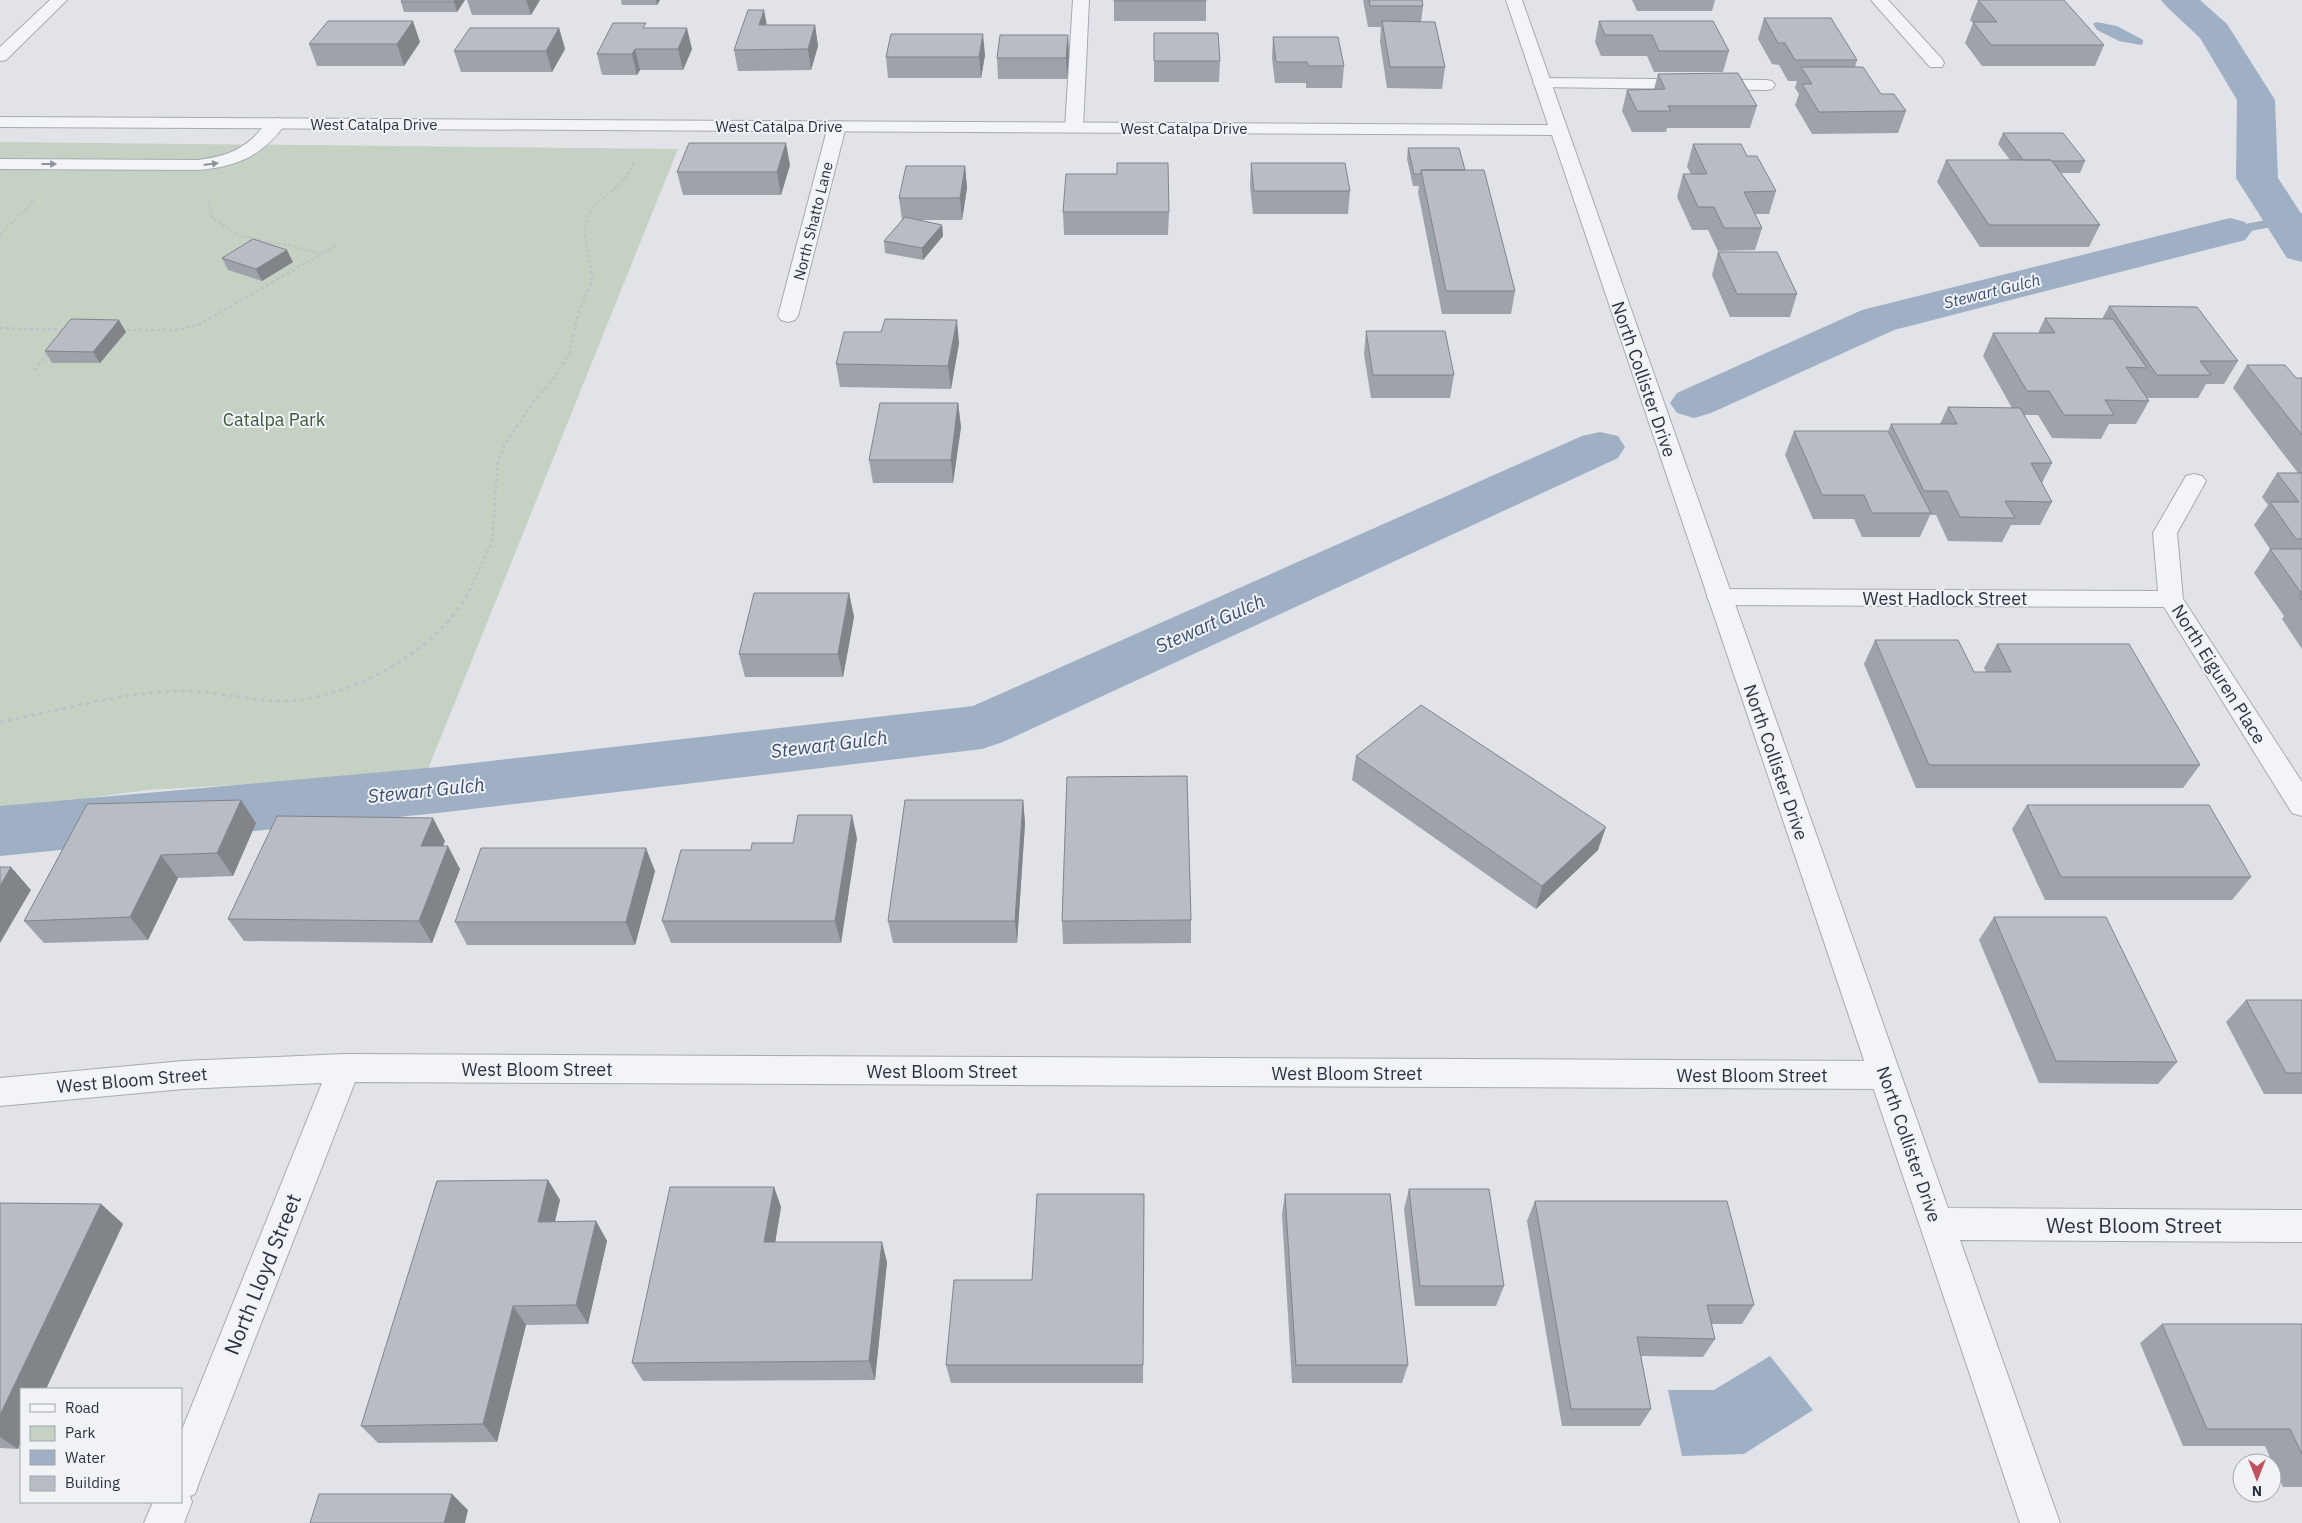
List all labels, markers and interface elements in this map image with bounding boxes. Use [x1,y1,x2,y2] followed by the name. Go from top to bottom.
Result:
[310,115,438,134] street label: West Catalpa Drive
[715,117,843,136] street label: West Catalpa Drive
[1120,119,1248,138] street label: West Catalpa Drive
[41,160,57,168] one-way arrow
[203,160,219,168] one-way arrow
[789,160,837,282] street label: North Shatto Lane
[1942,269,2042,313] water label: Stewart Gulch
[1607,298,1681,460] street label: North Collister Drive
[223,408,326,431] park label: Catalpa Park
[1863,587,2027,610] street label: West Hadlock Street
[1152,588,1268,658] water label: Stewart Gulch
[2167,600,2271,748] street label: North Eiguren Place
[1739,681,1813,843] street label: North Collister Drive
[769,725,889,763] water label: Stewart Gulch
[366,772,486,808] water label: Stewart Gulch
[461,1058,613,1081] street label: West Bloom Street
[866,1060,1018,1083] street label: West Bloom Street
[56,1062,208,1098] street label: West Bloom Street
[1271,1062,1423,1085] street label: West Bloom Street
[1872,1063,1946,1225] street label: North Collister Drive
[1676,1064,1828,1087] street label: West Bloom Street
[217,1189,307,1359] street label: North Lloyd Street
[2046,1211,2222,1239] street label: West Bloom Street
[20,1388,182,1503] legend
[65,1398,100,1417] text: Road
[65,1423,95,1442] text: Park
[65,1448,106,1467] text: Water
[2232,1453,2282,1503] north arrow
[65,1473,120,1492] text: Building
[2252,1482,2262,1500] text: N

